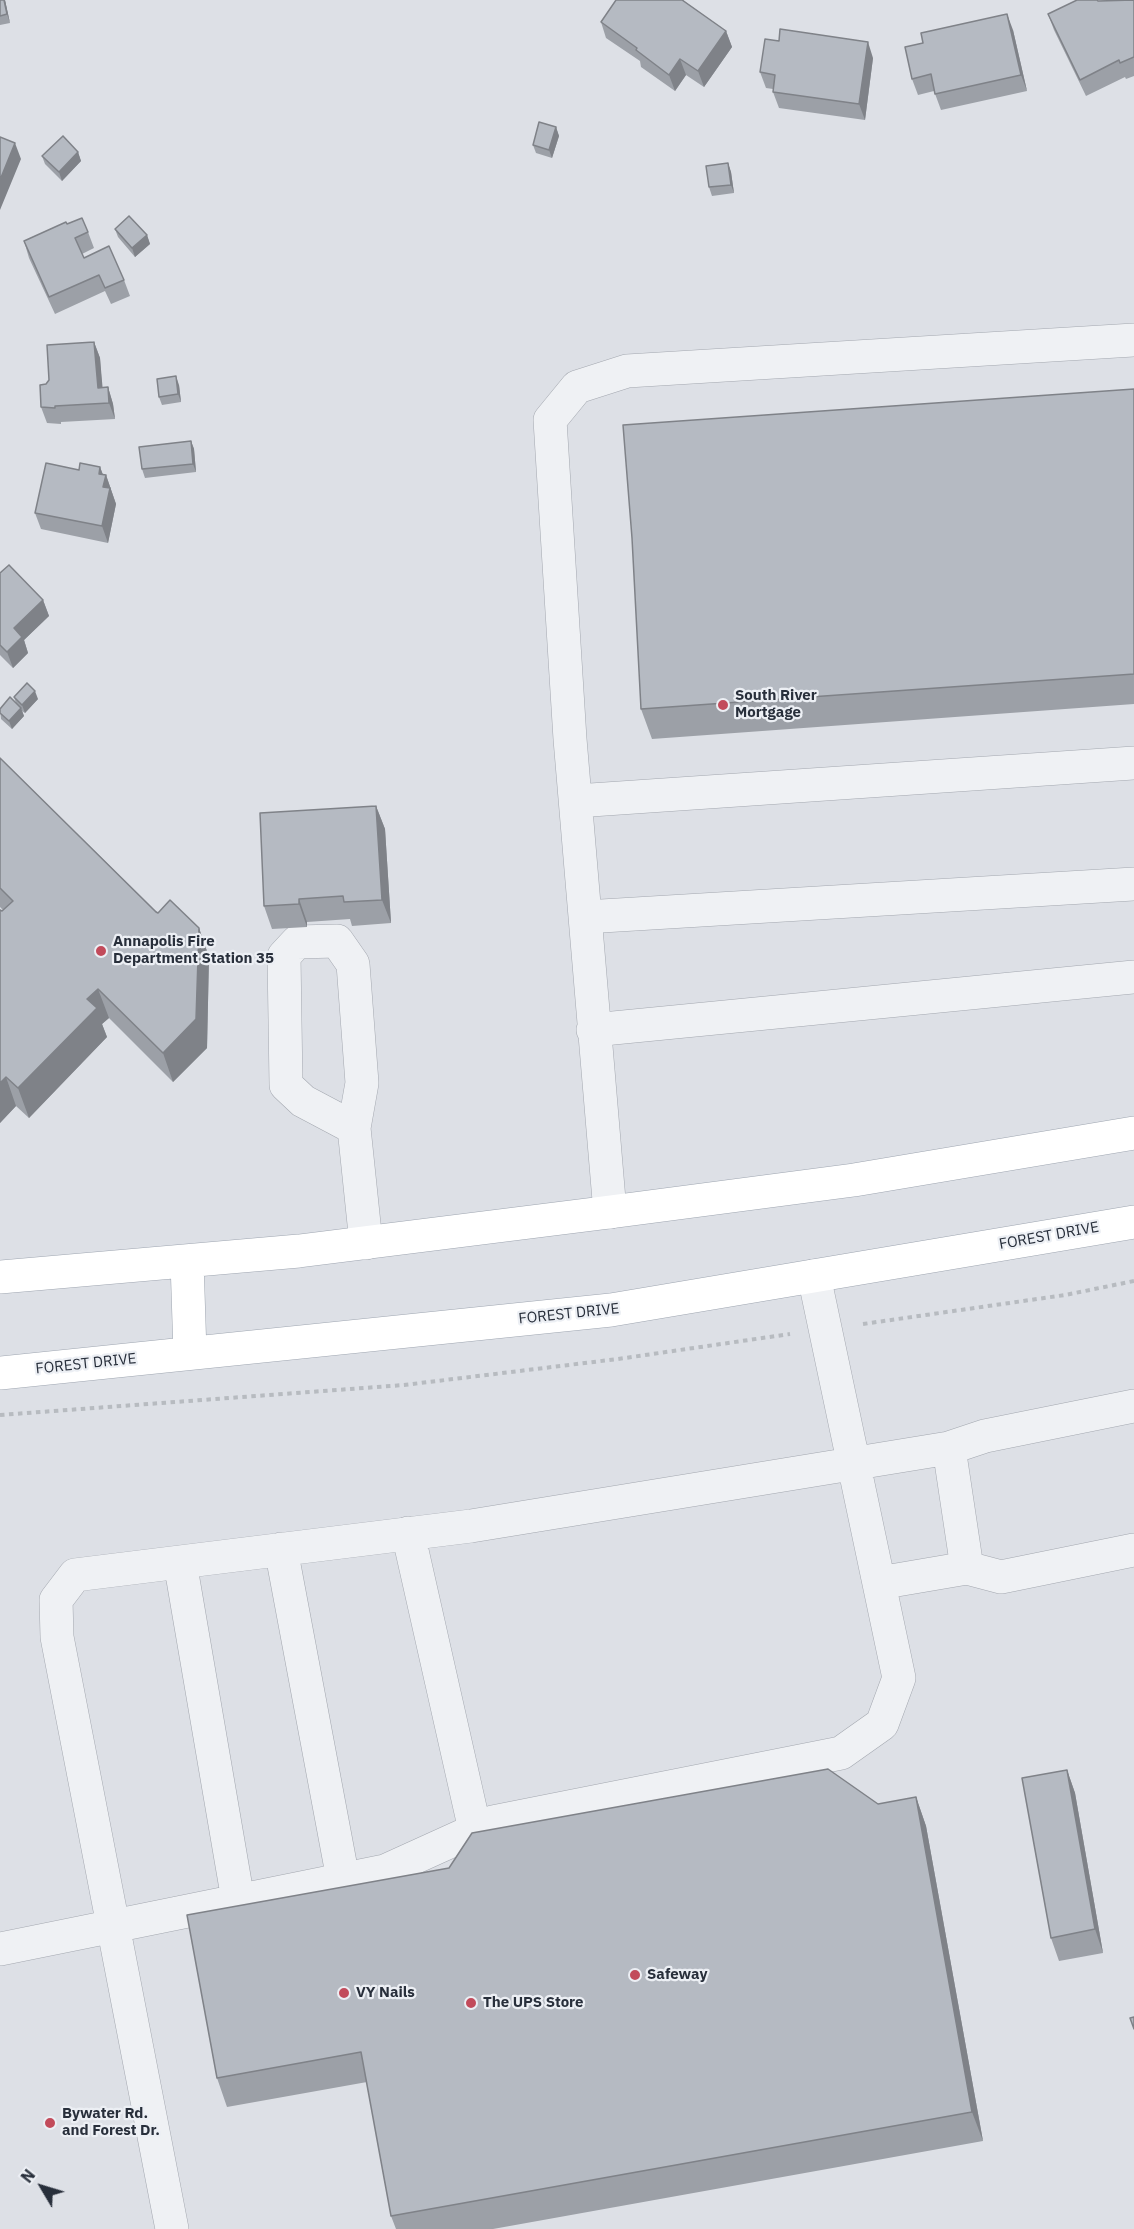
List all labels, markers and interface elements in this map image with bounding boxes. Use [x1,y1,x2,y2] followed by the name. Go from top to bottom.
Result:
[735,687,817,722] place label: South River Mortgage
[716,698,730,712] marker: South River Mortgage
[113,933,274,968] place label: Annapolis Fire Department Station 35
[94,944,108,958] marker: Annapolis Fire Department Station 35
[998,1218,1100,1254] street label: FOREST DRIVE
[518,1300,620,1328] street label: FOREST DRIVE
[35,1350,137,1378] street label: FOREST DRIVE
[647,1966,707,1984] place label: Safeway
[628,1968,642,1982] marker: Safeway
[356,1984,415,2002] place label: VY Nails
[337,1986,351,2000] marker: VY Nails
[483,1994,584,2012] place label: The UPS Store
[464,1996,478,2010] marker: The UPS Store
[62,2105,160,2140] place label: Bywater Rd. and Forest Dr.
[43,2116,57,2130] marker: Bywater Rd. and Forest Dr.
[12,2157,72,2217] north arrow
[16,2165,39,2187] text: N

